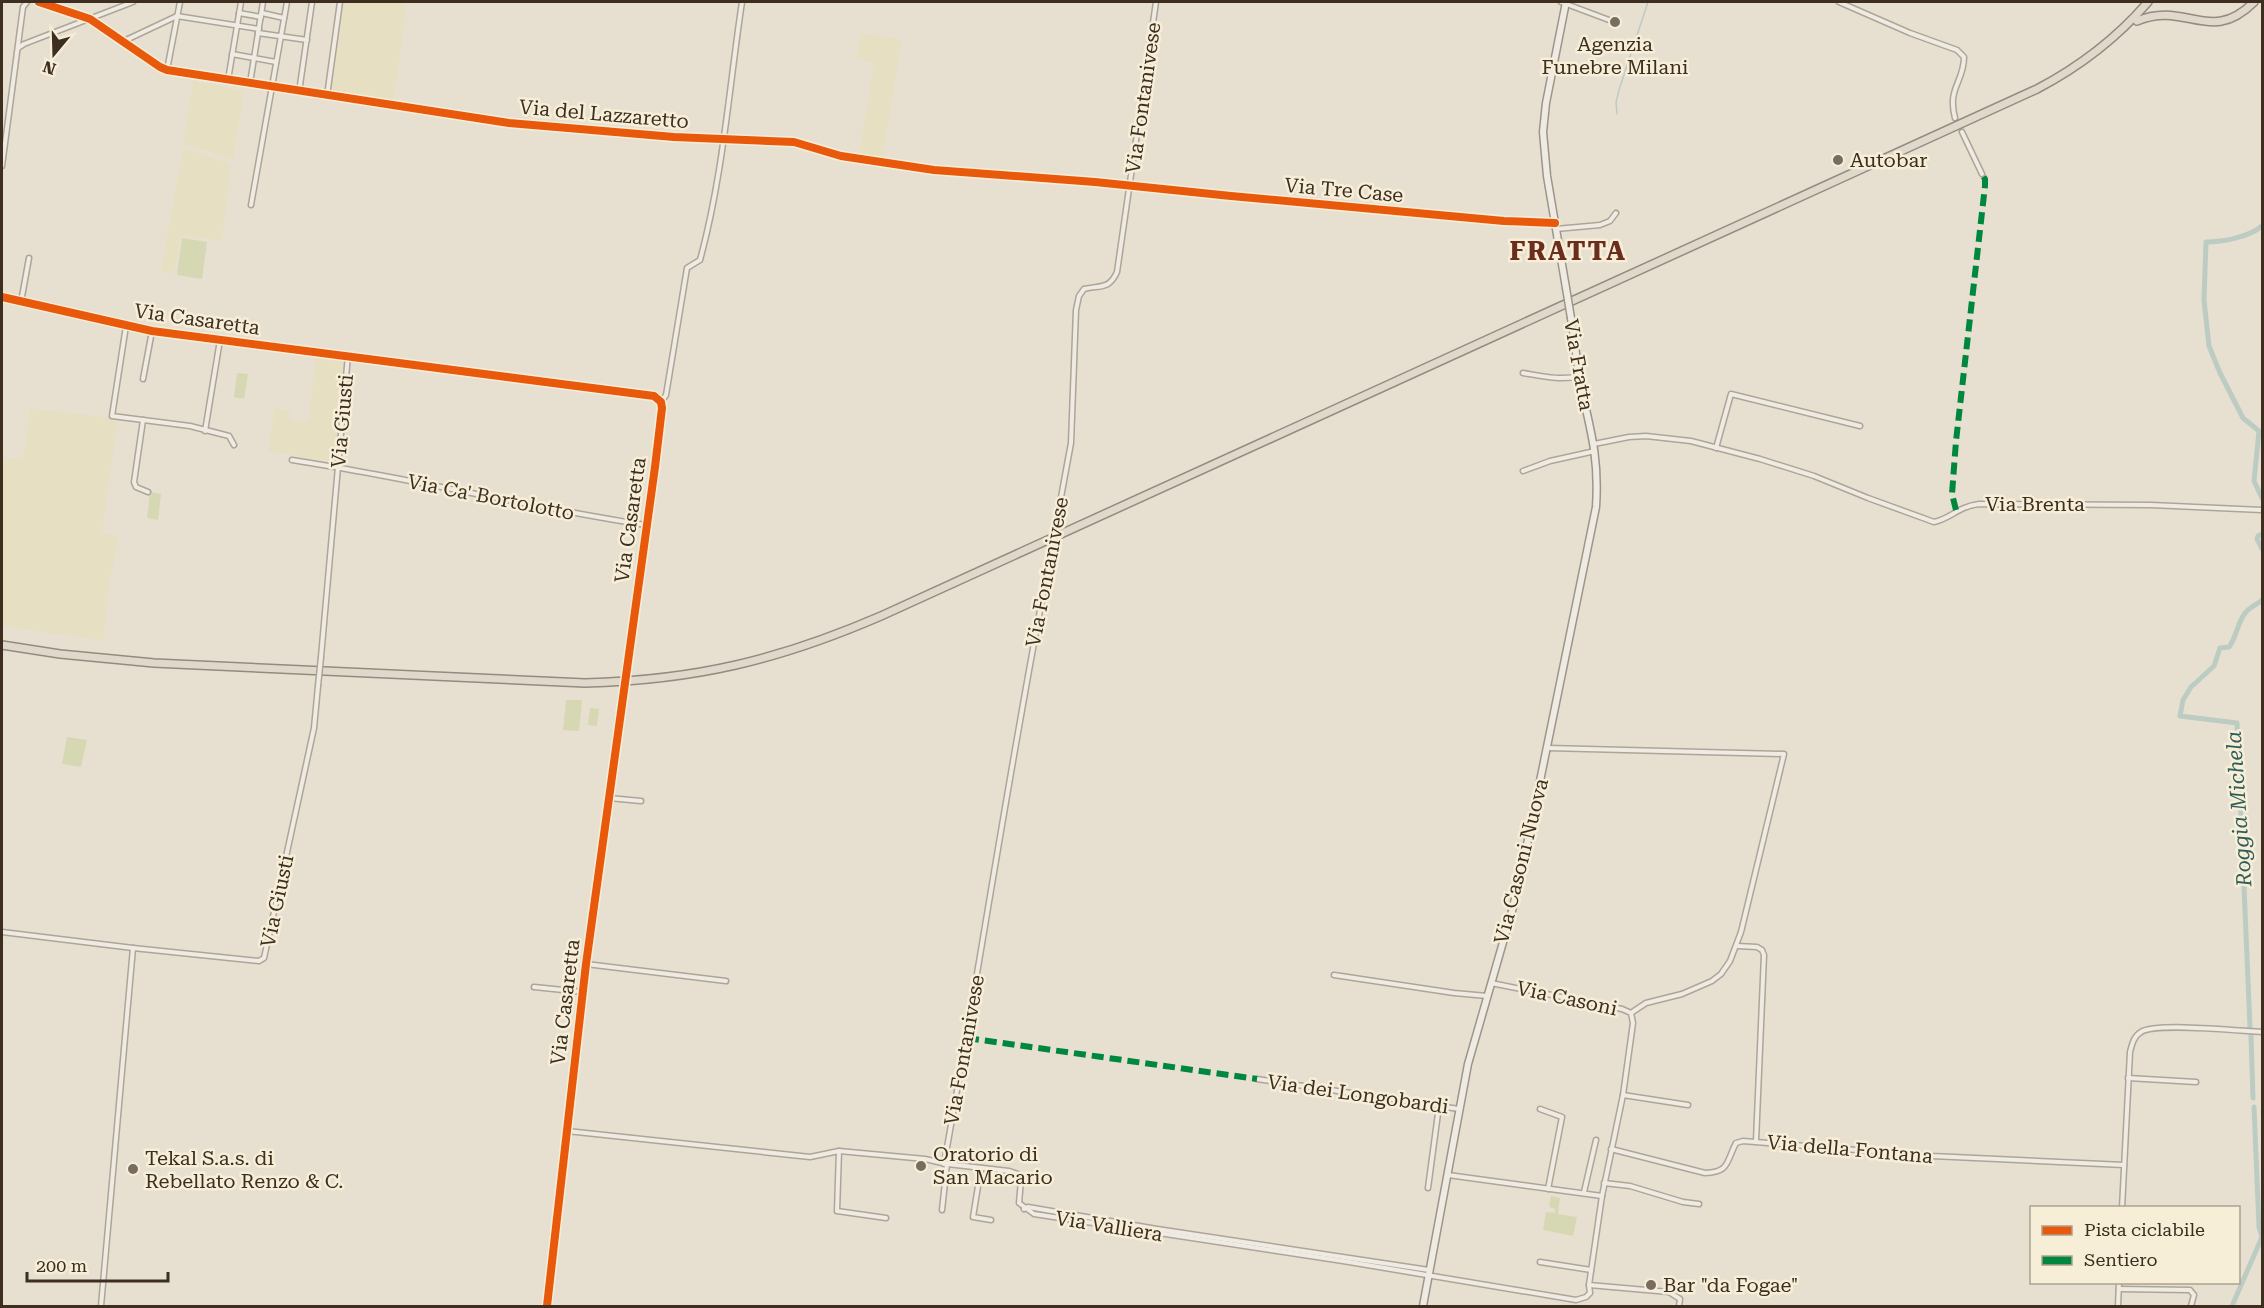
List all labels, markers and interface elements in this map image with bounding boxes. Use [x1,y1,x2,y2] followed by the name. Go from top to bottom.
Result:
[1608,15,1622,29] marker: Agenzia Funebre Milani
[1121,21,1166,175] street label: Via Fontanivese
[24,24,84,84] north arrow
[1542,32,1688,79] place label: Agenzia Funebre Milani
[40,57,58,79] text: N
[518,95,690,133] street label: Via del Lazzaretto
[1850,148,1928,172] place label: Autobar
[1831,153,1845,167] marker: Autobar
[1284,173,1404,207] street label: Via Tre Case
[1509,236,1627,266] district label: FRATTA
[133,298,261,340] street label: Via Casaretta
[1559,317,1599,413] street label: Via Fratta
[326,373,358,469] street label: Via Giusti
[609,456,651,584] street label: Via Casaretta
[406,469,576,525] street label: Via Ca' Bortolotto
[1985,492,2085,516] street label: Via Brenta
[1021,495,1073,649] street label: Via Fontanivese
[2222,730,2256,889] water label: Roggia Michela
[1489,776,1553,946] street label: Via Casoni Nuova
[255,853,299,949] street label: Via Giusti
[545,938,585,1066] street label: Via Casaretta
[939,973,989,1127] street label: Via Fontanivese
[1514,976,1620,1020] street label: Via Casoni
[1266,1069,1450,1119] street label: Via dei Longobardi
[1766,1130,1934,1168] street label: Via della Fontana
[933,1142,1053,1189] place label: Oratorio di San Macario
[145,1146,343,1193] place label: Tekal S.a.s. di Rebellato Renzo & C.
[914,1159,928,1173] marker: Oratorio di San Macario
[126,1162,140,1176] marker: Tekal S.a.s. di Rebellato Renzo & C.
[1054,1206,1165,1246] street label: Via Valliera
[2030,1206,2240,1284] legend
[2084,1219,2205,1240] text: Pista ciclabile
[27,1245,168,1283] scale bar
[2084,1249,2158,1270] text: Sentiero
[36,1255,87,1276] text: 200 m
[1663,1273,1798,1297] place label: Bar "da Fogae"
[1644,1278,1658,1292] marker: Bar "da Fogae"

